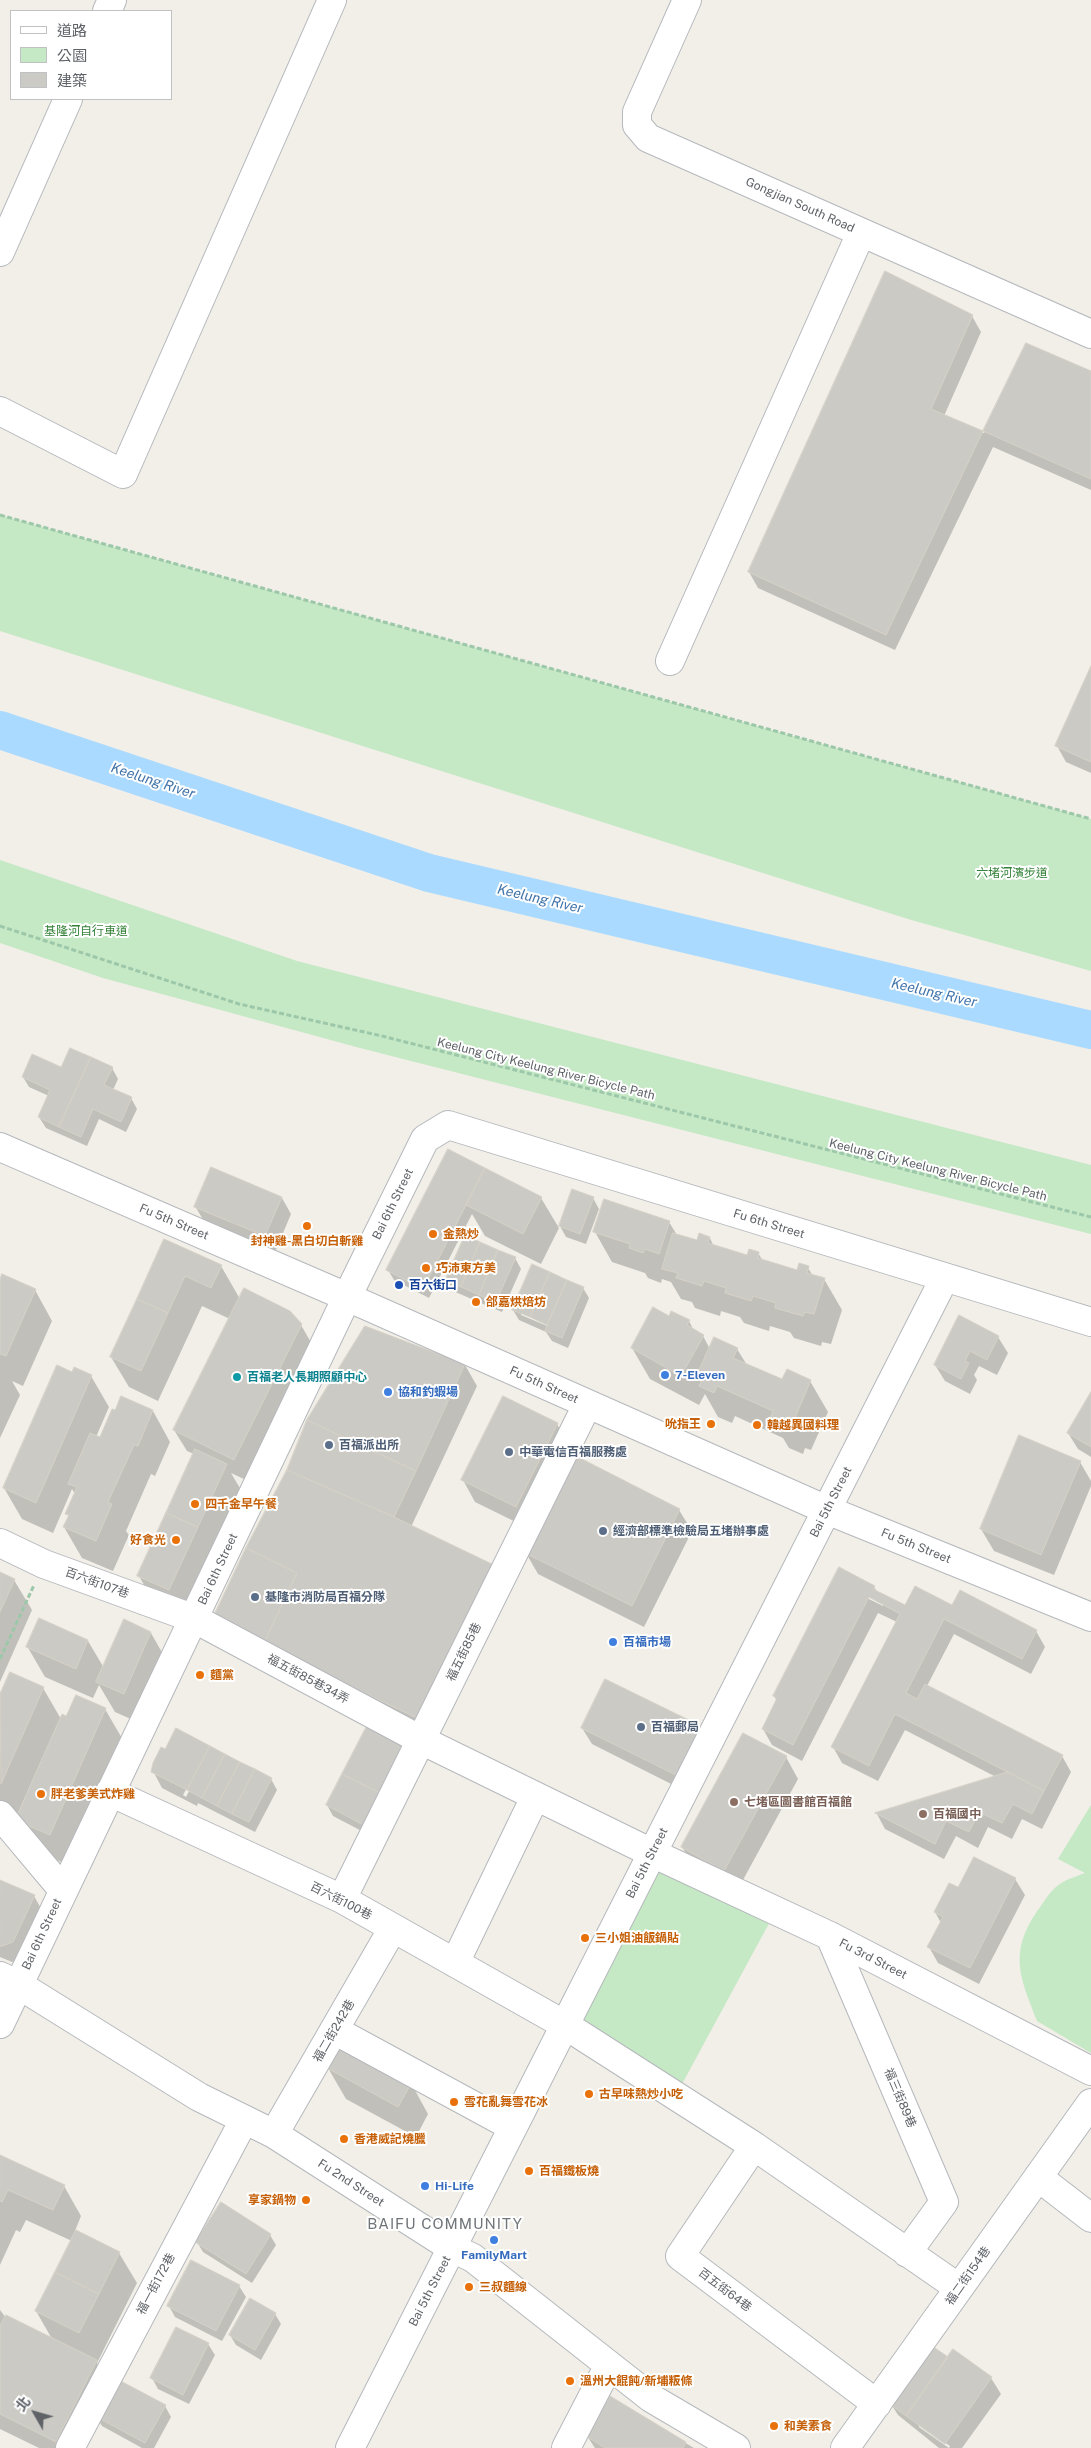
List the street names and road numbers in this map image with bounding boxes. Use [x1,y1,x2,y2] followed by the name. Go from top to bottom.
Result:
[743,174,857,236] street label: Gongjian South Road
[436,1035,656,1103] street label: Keelung City Keelung River Bicycle Path
[828,1136,1048,1204] street label: Keelung City Keelung River Bicycle Path
[370,1166,416,1242] street label: Bai 6th Street
[137,1201,211,1243] street label: Fu 5th Street
[732,1206,806,1242] street label: Fu 6th Street
[507,1363,581,1407] street label: Fu 5th Street
[807,1464,855,1540] street label: Bai 5th Street
[879,1525,953,1567] street label: Fu 5th Street
[195,1531,241,1607] street label: Bai 6th Street
[63,1565,131,1601] street label: 百六街107巷
[444,1620,484,1684] street label: 福五街85巷
[265,1651,351,1707] street label: 福五街85巷34弄
[623,1825,671,1901] street label: Bai 5th Street
[308,1879,374,1923] street label: 百六街100巷
[19,1896,65,1972] street label: Bai 6th Street
[837,1936,909,1982] street label: Fu 3rd Street
[310,1997,358,2065] street label: 福二街242巷
[881,2066,919,2130] street label: 福三街89巷
[315,2156,387,2210] street label: Fu 2nd Street
[943,2244,993,2308] street label: 福二街154巷
[134,2251,178,2317] street label: 福一街172巷
[406,2253,454,2329] street label: Bai 5th Street
[696,2265,754,2315] street label: 百五街64巷

